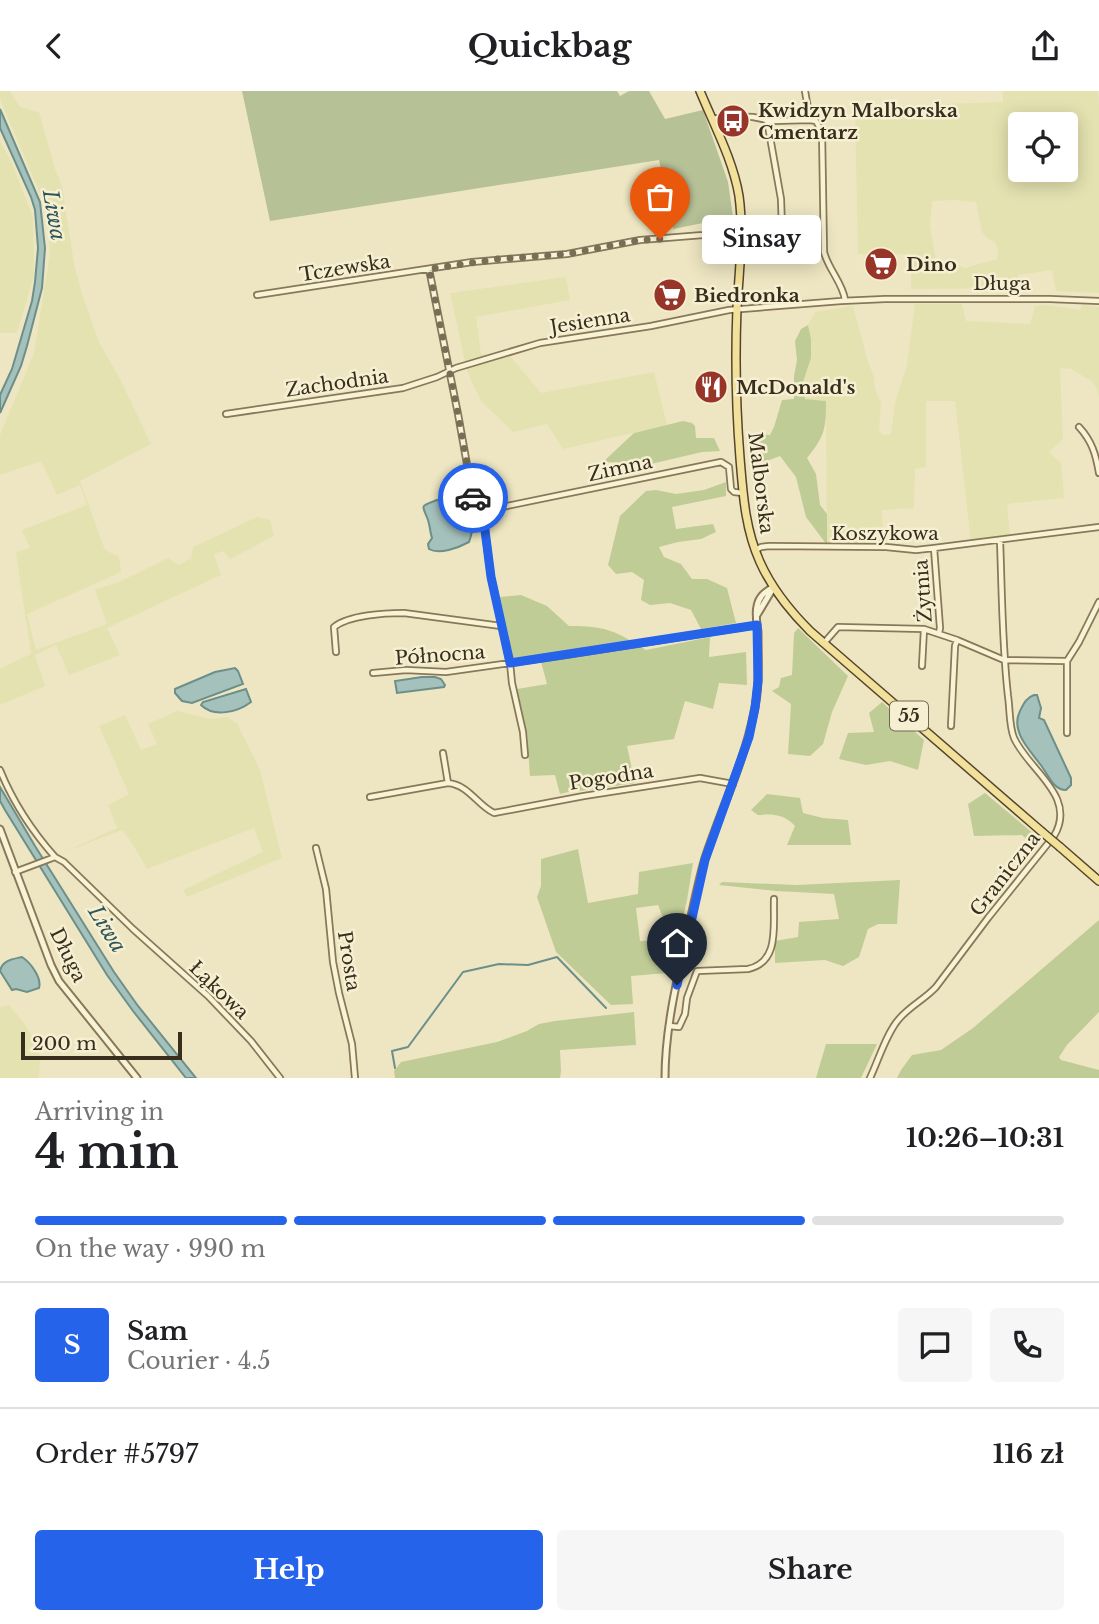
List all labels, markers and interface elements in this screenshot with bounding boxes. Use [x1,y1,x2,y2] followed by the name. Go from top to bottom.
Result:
[468,26,631,66] text: Quickbag
[35,27,73,65] icon: back
[1026,27,1064,65] icon: share
[758,99,958,144] place label: Kwidzyn Malborska Cmentarz
[714,102,752,140] bus stop icon: Kwidzyn Malborska Cmentarz
[1008,112,1078,182] map controls
[1008,112,1078,182] button: locate
[630,167,690,239] pin
[641,178,679,216] icon: bag
[37,187,71,242] water label: Liwa
[702,215,821,263] callout: Sinsay
[722,225,801,253] text: Sinsay
[862,245,900,283] supermarket icon: Dino
[298,249,392,287] street label: Tczewska
[906,253,957,276] place label: Dino
[973,272,1031,295] street label: Długa
[651,276,689,314] supermarket icon: Biedronka
[694,284,800,307] place label: Biedronka
[545,303,632,339] street label: Jesienna
[284,364,390,402] street label: Zachodnia
[692,368,730,406] restaurant icon: McDonald's
[736,376,856,399] place label: McDonald's
[743,431,779,536] street label: Malborska
[586,450,655,486] street label: Zimna
[438,463,508,533] courier
[454,479,492,517] icon: car
[831,522,939,545] street label: Koszykowa
[909,558,937,623] street label: Żytnia
[394,640,486,670] street label: Północna
[890,701,928,731] road number: 55
[567,759,655,795] street label: Pogodna
[965,827,1045,921] street label: Graniczna
[82,900,132,958] water label: Liwa
[647,913,707,985] pin
[45,924,91,986] street label: Długa
[658,924,696,962] icon: home
[333,929,365,993] street label: Prosta
[184,956,254,1024] street label: Łąkowa
[21,1029,182,1061] scale bar
[32,1032,97,1055] text: 200 m
[35,1098,164,1126] text: Arriving in
[906,1122,1064,1154] text: 10:26–10:31
[35,1123,179,1180] text: 4 min
[35,1235,266,1263] text: On the way · 990 m
[898,1308,972,1382] button: chat
[990,1308,1064,1382] button: phone
[127,1315,188,1347] text: Sam
[63,1329,81,1361] text: S
[127,1347,271,1375] text: Courier · 4.5
[35,1438,198,1470] text: Order #5797
[993,1438,1064,1470] text: 116 zł
[35,1530,543,1610] button: Help
[557,1530,1064,1610] button: Share

